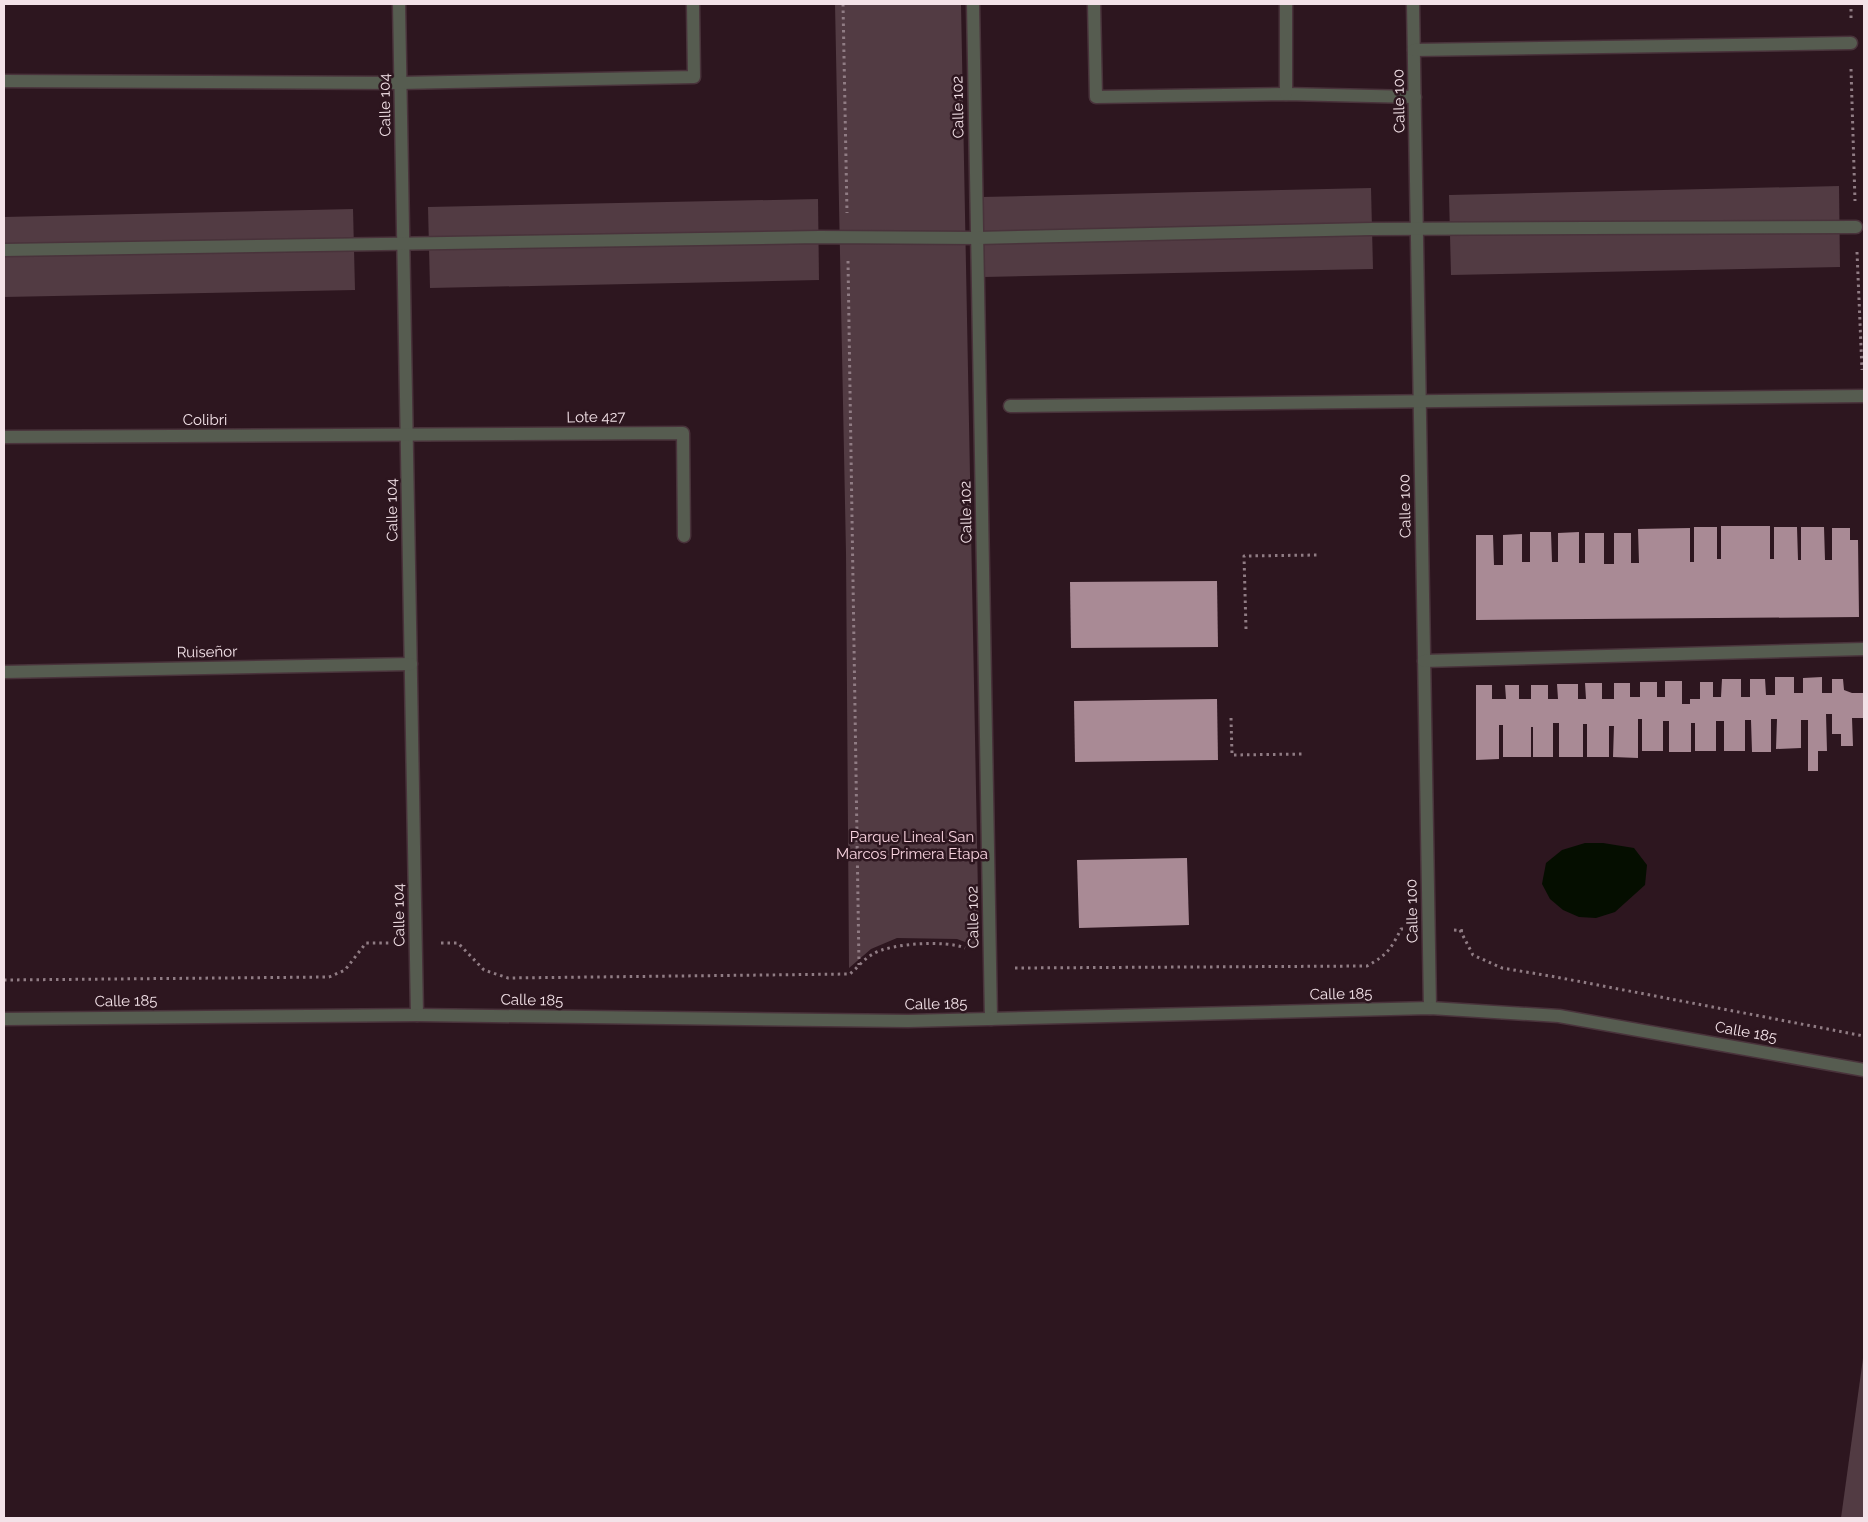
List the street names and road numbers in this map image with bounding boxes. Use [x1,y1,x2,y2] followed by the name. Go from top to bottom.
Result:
[1389,69,1409,133] street label: Calle 100
[375,73,395,137] street label: Calle 104
[948,75,968,138] street label: Calle 102
[566,407,626,427] street label: Lote 427
[183,411,227,429] street label: Colibri
[1395,474,1415,538] street label: Calle 100
[382,478,402,542] street label: Calle 104
[956,480,976,543] street label: Calle 102
[176,642,238,662] street label: Ruiseñor
[1402,879,1422,943] street label: Calle 100
[389,883,409,947] street label: Calle 104
[963,885,983,948] street label: Calle 102
[1309,984,1373,1004] street label: Calle 185
[500,990,564,1010] street label: Calle 185
[94,991,158,1011] street label: Calle 185
[904,994,968,1014] street label: Calle 185
[1714,1018,1778,1046] street label: Calle 185

